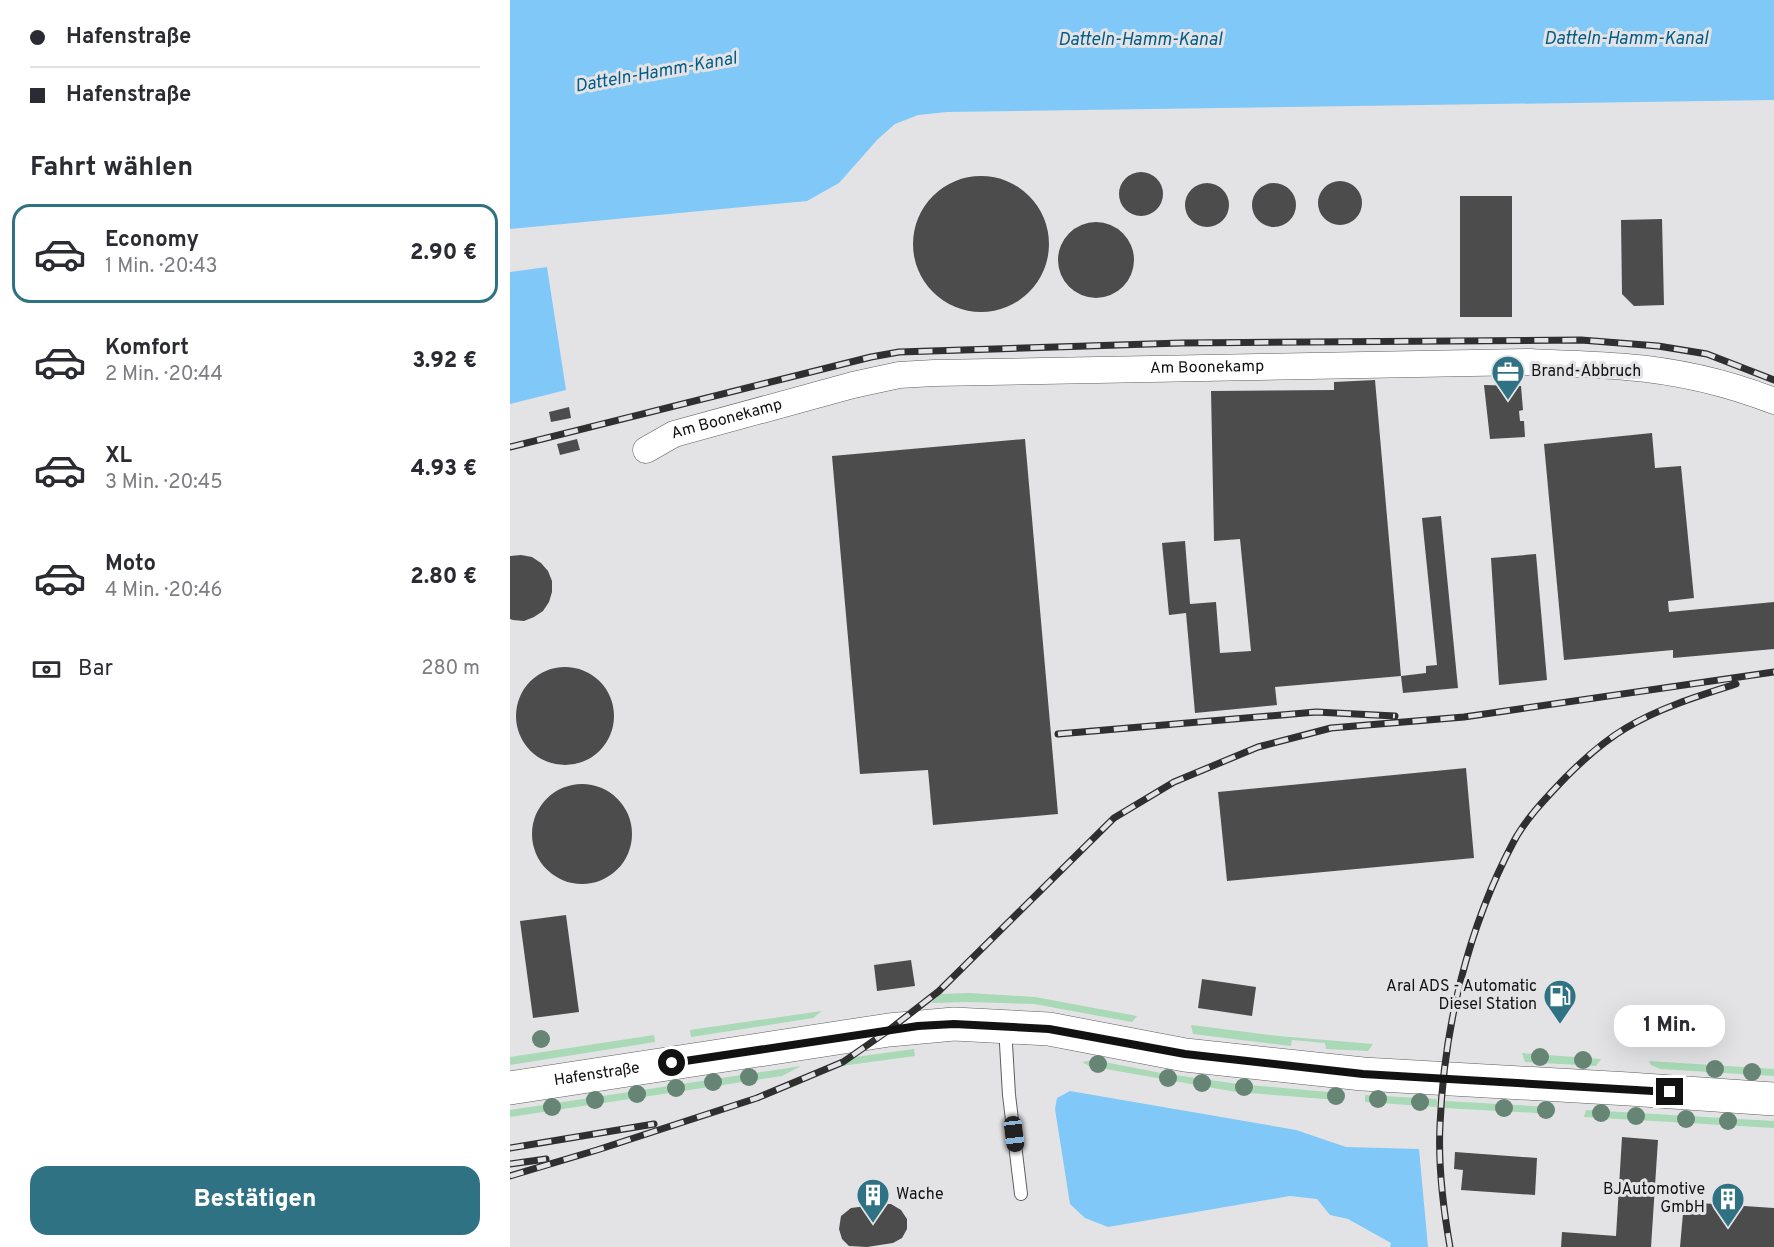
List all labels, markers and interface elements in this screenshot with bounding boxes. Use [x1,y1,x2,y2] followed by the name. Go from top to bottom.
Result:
[66,24,191,51] text: Hafenstraße
[1544,28,1709,51] water label: Datteln-Hamm-Kanal
[1058,29,1223,52] water label: Datteln-Hamm-Kanal
[573,47,740,99] water label: Datteln-Hamm-Kanal
[66,82,191,109] text: Hafenstraße
[30,151,193,185] text: Fahrt wählen
[33,227,87,281] icon: car
[105,227,199,254] text: Economy
[410,240,477,267] text: 2.90 €
[105,254,218,280] text: 1 Min. · 20:43
[33,335,87,389] icon: car
[105,335,189,362] text: Komfort
[412,348,477,375] text: 3.92 €
[1490,354,1526,401] office icon: Brand-Abbruch
[1150,357,1264,379] street label: Am Boonekamp
[105,362,223,388] text: 2 Min. · 20:44
[1531,362,1641,382] place label: Brand-Abbruch
[669,395,785,444] street label: Am Boonekamp
[33,443,87,497] icon: car
[105,443,132,470] text: XL
[411,456,477,483] text: 4.93 €
[105,470,223,496] text: 3 Min. · 20:45
[33,551,87,605] icon: car
[105,551,156,578] text: Moto
[410,564,477,591] text: 2.80 €
[105,578,223,604] text: 4 Min. · 20:46
[30,653,63,686] icon: cash
[78,656,113,683] text: Bar
[421,656,480,682] text: 280 m
[1386,977,1537,1015] place label: Aral ADS - Automatic Diesel Station
[1542,978,1578,1025] fuel station icon: Aral ADS - Automatic Diesel Station
[1614,1005,1726,1047] callout: 1 Min.
[1643,1013,1696,1039] text: 1 Min.
[658,1049,685,1076] route start
[553,1058,641,1091] street label: Hafenstraße
[1656,1078,1683,1105] route end
[1003,1115,1025,1153] car
[30,1166,480,1235] button: Bestätigen
[855,1177,891,1224] building icon: Wache
[1603,1180,1705,1218] place label: BJAutomotive GmbH
[1710,1181,1746,1228] building icon: BJAutomotive GmbH
[896,1185,944,1205] place label: Wache

